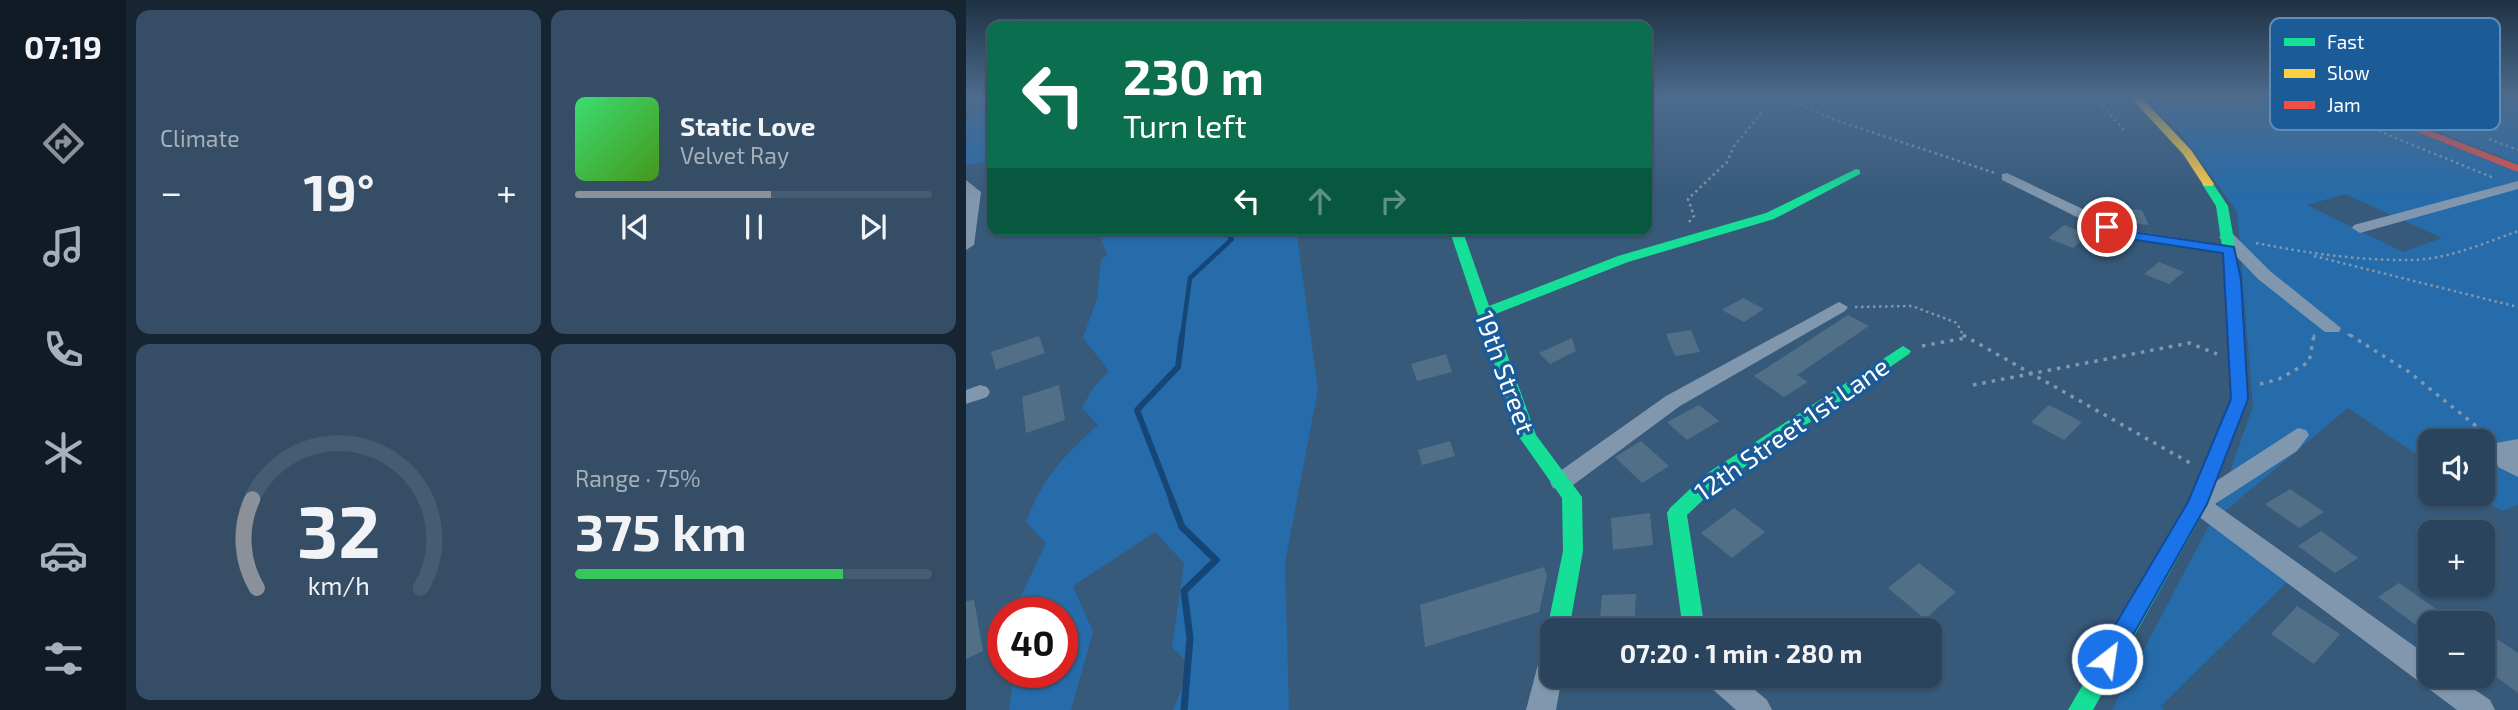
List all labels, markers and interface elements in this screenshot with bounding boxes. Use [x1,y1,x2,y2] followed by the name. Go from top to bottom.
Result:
[2270,18,2500,130] legend
[24,27,102,65] text: 07:19
[2327,30,2364,53] text: Fast
[1123,46,1264,105] text: 230 m
[1008,49,1099,140] icon: left
[2327,61,2370,84] text: Slow
[2327,93,2361,116] text: Jam
[1123,106,1247,144] text: Turn left
[680,110,816,141] text: Static Love
[39,119,88,168] icon: directions
[160,124,240,152] text: Climate
[680,141,789,169] text: Velvet Ray
[304,159,375,221] text: 19°
[160,168,182,214] text: −
[496,168,517,214] text: +
[1228,182,1266,220] icon: left
[1301,182,1339,220] icon: ahead
[1374,182,1412,220] icon: right
[2077,197,2137,257] pin
[616,208,654,246] icon: previous
[735,208,773,246] icon: pause
[854,208,892,246] icon: next
[2088,208,2126,246] icon: arrive
[39,222,88,271] icon: music
[1469,306,1543,438] street label: 19th Street
[39,325,88,374] icon: phone
[1688,349,1894,507] street label: 12th Street 1st Lane
[39,428,88,477] icon: climate
[2418,429,2495,688] map controls
[2418,429,2495,506] button: sound
[575,464,701,492] text: Range · 75%
[297,485,380,573] text: 32
[575,499,747,561] text: 375 km
[2418,520,2495,597] button: +
[39,531,88,580] icon: car
[307,570,370,600] text: km/h
[987,597,1078,688] speed limit sign: 40
[2418,611,2495,688] button: −
[2070,622,2144,696] position arrow
[39,634,88,683] icon: filters
[1620,637,1862,668] text: 07:20 · 1 min · 280 m

